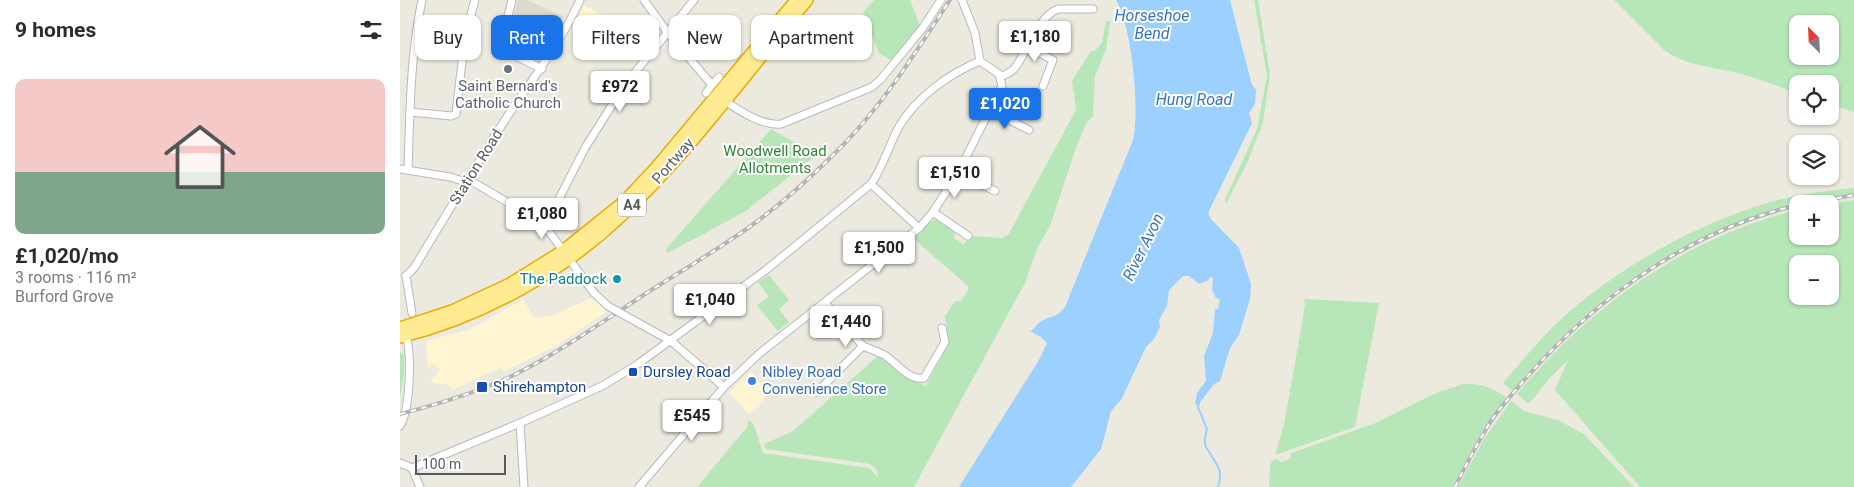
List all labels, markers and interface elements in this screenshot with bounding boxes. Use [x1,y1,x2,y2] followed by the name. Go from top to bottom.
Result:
[1114,6,1190,43] water label: Horseshoe Bend
[415,15,481,60] chip: Buy
[491,15,563,60] chip: Rent
[573,15,659,60] chip: Filters
[669,15,741,60] chip: New
[751,15,872,60] chip: Apartment
[1789,15,1839,65] north arrow
[1789,15,1839,305] map controls
[357,16,385,44] icon: filters
[15,18,96,42] text: 9 homes
[994,20,1076,63] pin: £1,180
[1010,27,1060,46] text: £1,180
[502,63,514,75] marker: Saint Bernard's Catholic Church
[590,70,650,113] pin: £972
[1789,75,1839,125] button: locate
[455,77,561,112] place label: Saint Bernard's Catholic Church
[601,77,639,96] text: £972
[964,88,1046,130] pin: £1,020
[1156,90,1232,109] water label: Hung Road
[980,94,1030,113] text: £1,020
[155,112,245,202] icon: home
[446,126,506,208] street label: Station Road
[648,134,698,188] street label: Portway
[1789,135,1839,185] button: layers
[723,142,827,177] park label: Woodwell Road Allotments
[914,156,996,199] pin: £1,510
[930,163,980,182] text: £1,510
[618,194,646,216] road number: A4
[1789,195,1839,245] button: +
[501,198,583,240] pin: £1,080
[517,204,567,223] text: £1,080
[1119,210,1167,284] water label: River Avon
[838,232,920,274] pin: £1,500
[854,238,904,257] text: £1,500
[15,244,119,268] text: £1,020/mo
[1789,255,1839,305] button: −
[15,268,137,287] text: 3 rooms · 116 m²
[520,270,607,288] place label: The Paddock
[611,273,623,285] marker: The Paddock
[669,284,751,326] pin: £1,040
[15,287,114,306] text: Burford Grove
[685,290,735,309] text: £1,040
[805,306,887,348] pin: £1,440
[821,312,871,331] text: £1,440
[643,363,731,381] place label: Dursley Road
[762,363,887,398] place label: Nibley Road Convenience Store
[627,366,639,378] marker: Dursley Road
[746,375,758,387] marker: Nibley Road Convenience Store
[493,378,586,396] place label: Shirehampton
[475,380,489,394] marker: Shirehampton
[662,400,722,442] pin: £545
[673,406,711,425] text: £545
[415,452,506,475] scale bar
[422,456,461,472] text: 100 m

